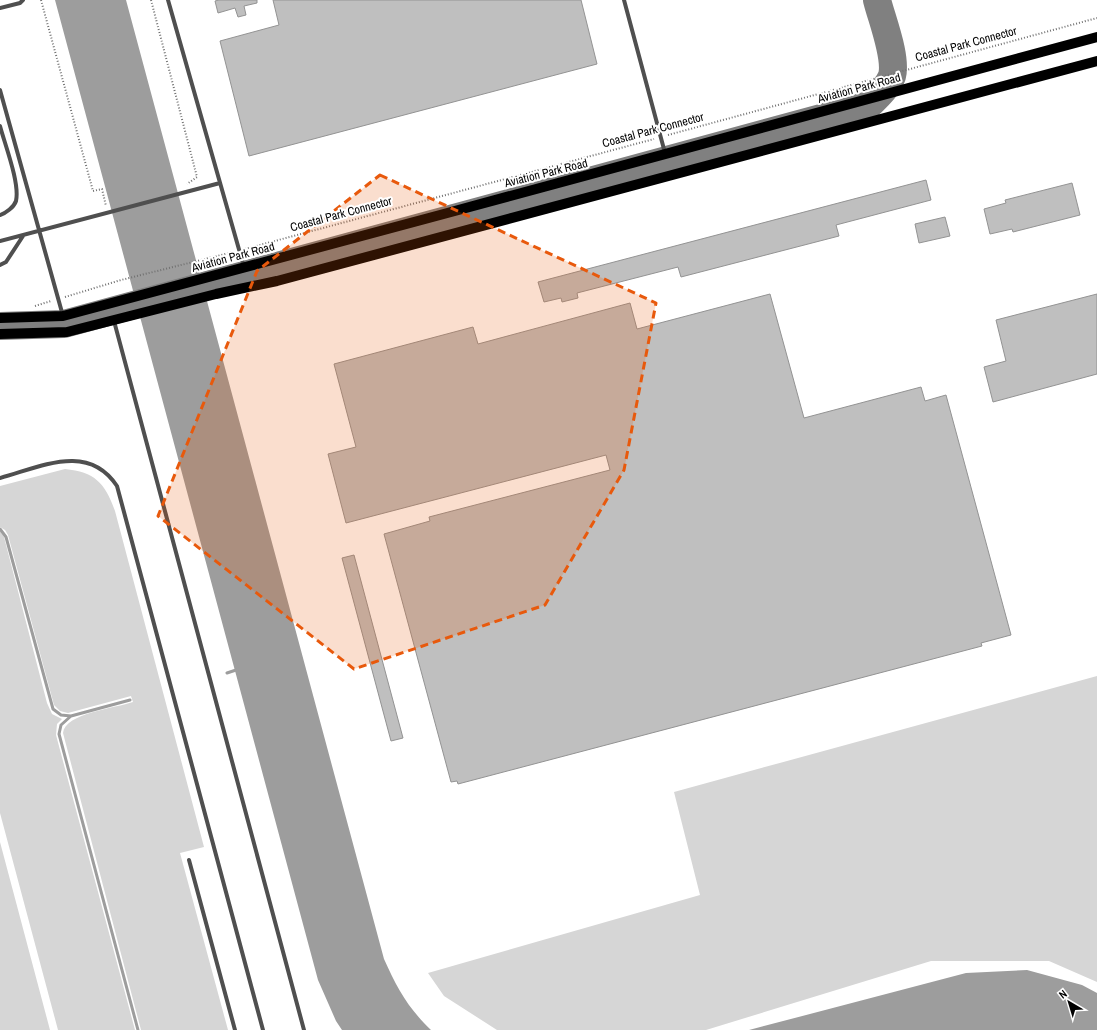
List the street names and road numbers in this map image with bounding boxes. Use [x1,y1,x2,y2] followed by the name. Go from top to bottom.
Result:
[913,23,1019,65] street label: Coastal Park Connector
[815,69,902,107] street label: Aviation Park Road
[600,109,706,151] street label: Coastal Park Connector
[502,155,589,191] street label: Aviation Park Road
[288,193,394,235] street label: Coastal Park Connector
[189,238,276,276] street label: Aviation Park Road

